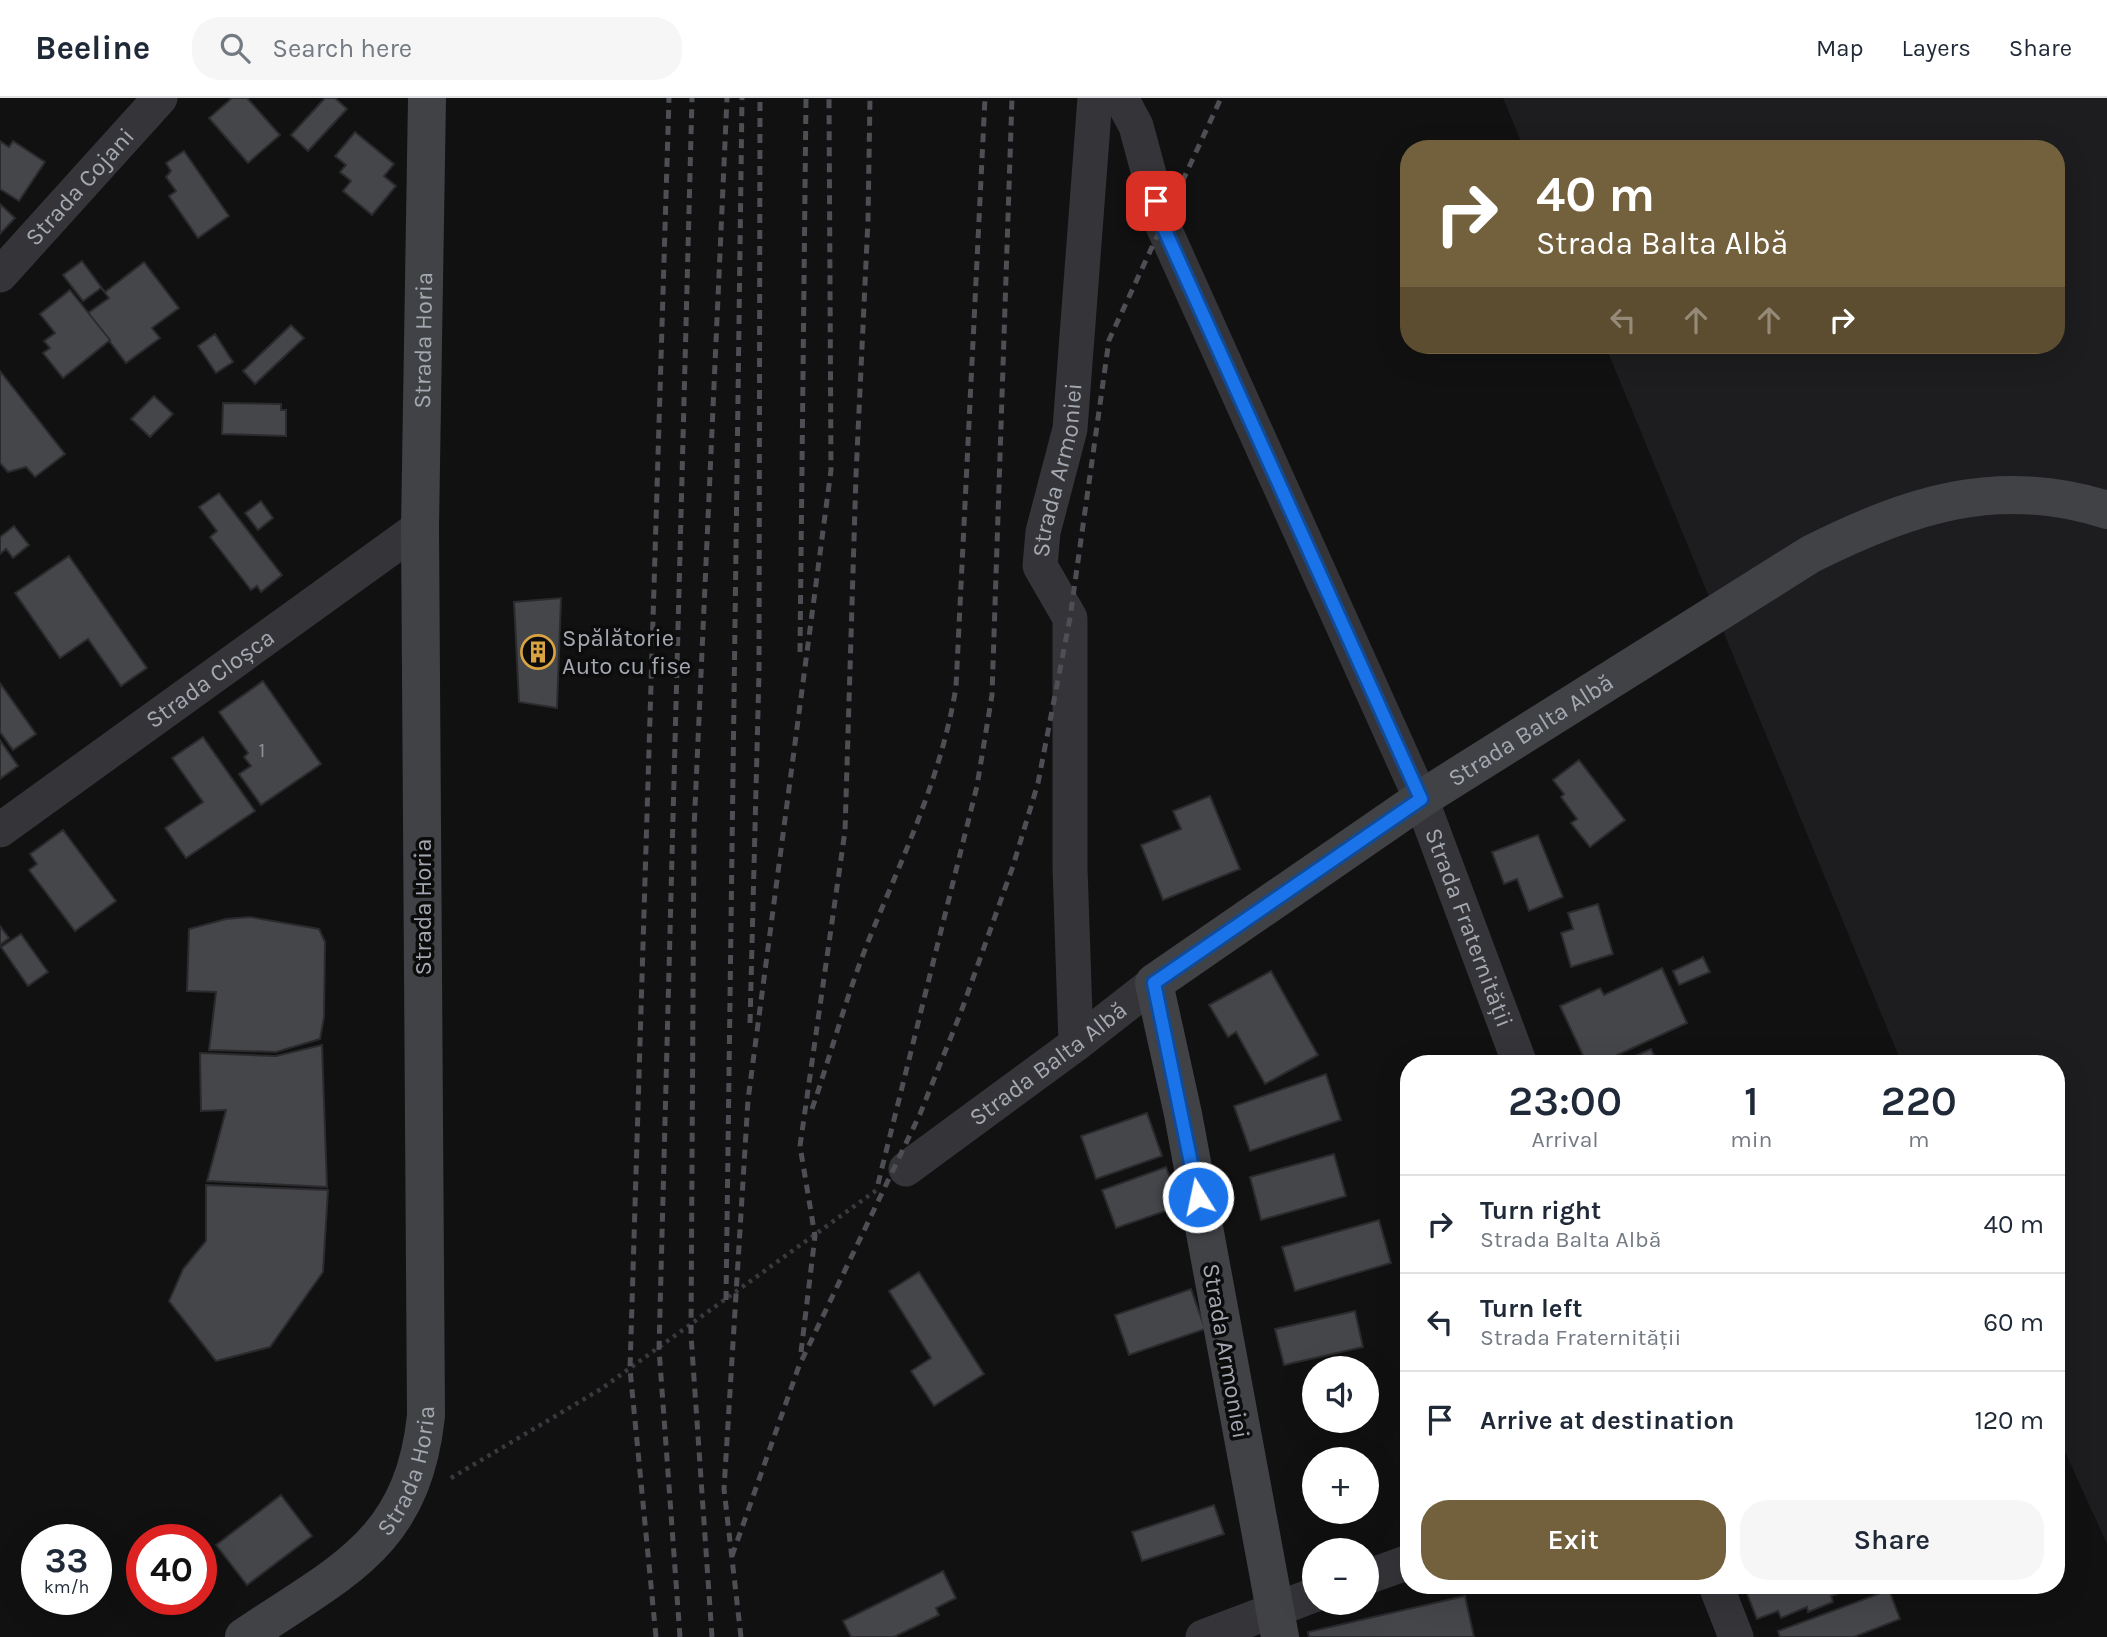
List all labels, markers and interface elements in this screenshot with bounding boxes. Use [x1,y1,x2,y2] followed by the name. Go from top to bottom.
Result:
[192,17,682,80] search box
[35,29,150,67] text: Beeline
[216,29,254,67] icon: search
[272,33,412,64] text: Search here
[1816,34,1864,62] text: Map
[1902,34,1971,62] text: Layers
[2009,34,2072,62] text: Share
[20,122,140,251] street label: Strada Cojani
[1536,166,1655,223] text: 40 m
[1421,168,1512,259] icon: right
[1126,171,1186,231] pin
[1137,182,1175,220] icon: arrive
[1536,225,1788,262] text: Strada Balta Albă
[408,272,438,409] street label: Strada Horia
[1604,301,1642,339] icon: left
[1677,301,1715,339] icon: ahead
[1750,301,1788,339] icon: ahead
[1823,301,1861,339] icon: right
[1027,382,1087,558] street label: Strada Armoniei
[140,623,280,734] street label: Strada Cloșca
[562,624,691,680] place label: Spălătorie Auto cu fise
[519,633,557,671] building icon: Spălătorie Auto cu fise
[1443,668,1618,792] street label: Strada Balta Albă
[259,738,265,762] house number: 1
[1419,824,1519,1031] street label: Strada Fraternității
[409,839,437,975] street label: Strada Horia
[964,996,1132,1132] street label: Strada Balta Albă
[1508,1076,1622,1126] text: 23:00
[1744,1076,1759,1126] text: 1
[1881,1076,1957,1126] text: 220
[1531,1126,1599,1153] text: Arrival
[1730,1126,1772,1153] text: min
[1908,1126,1929,1153] text: m
[1161,1160,1235,1234] position arrow
[1480,1195,1601,1226] text: Turn right
[1421,1205,1459,1243] icon: right
[1984,1209,2044,1240] text: 40 m
[1480,1226,1661,1253] text: Strada Balta Albă
[1197,1261,1255,1441] street label: Strada Armoniei
[1480,1293,1582,1324] text: Turn left
[1421,1303,1459,1341] icon: left
[1983,1307,2044,1338] text: 60 m
[1480,1324,1681,1351] text: Strada Fraternității
[1302,1356,1379,1615] map controls
[1302,1356,1379,1433] button: sound
[1421,1401,1459,1439] icon: arrive
[1480,1405,1734,1436] text: Arrive at destination
[1974,1405,2044,1436] text: 120 m
[371,1406,440,1541] street label: Strada Horia
[1302,1447,1379,1524] button: +
[1421,1500,1726,1580] button: Exit
[1740,1500,2044,1580] button: Share
[126,1524,217,1615] speed limit sign: 40
[1302,1538,1379,1615] button: −
[45,1540,88,1581] text: 33
[44,1576,89,1598] text: km/h

